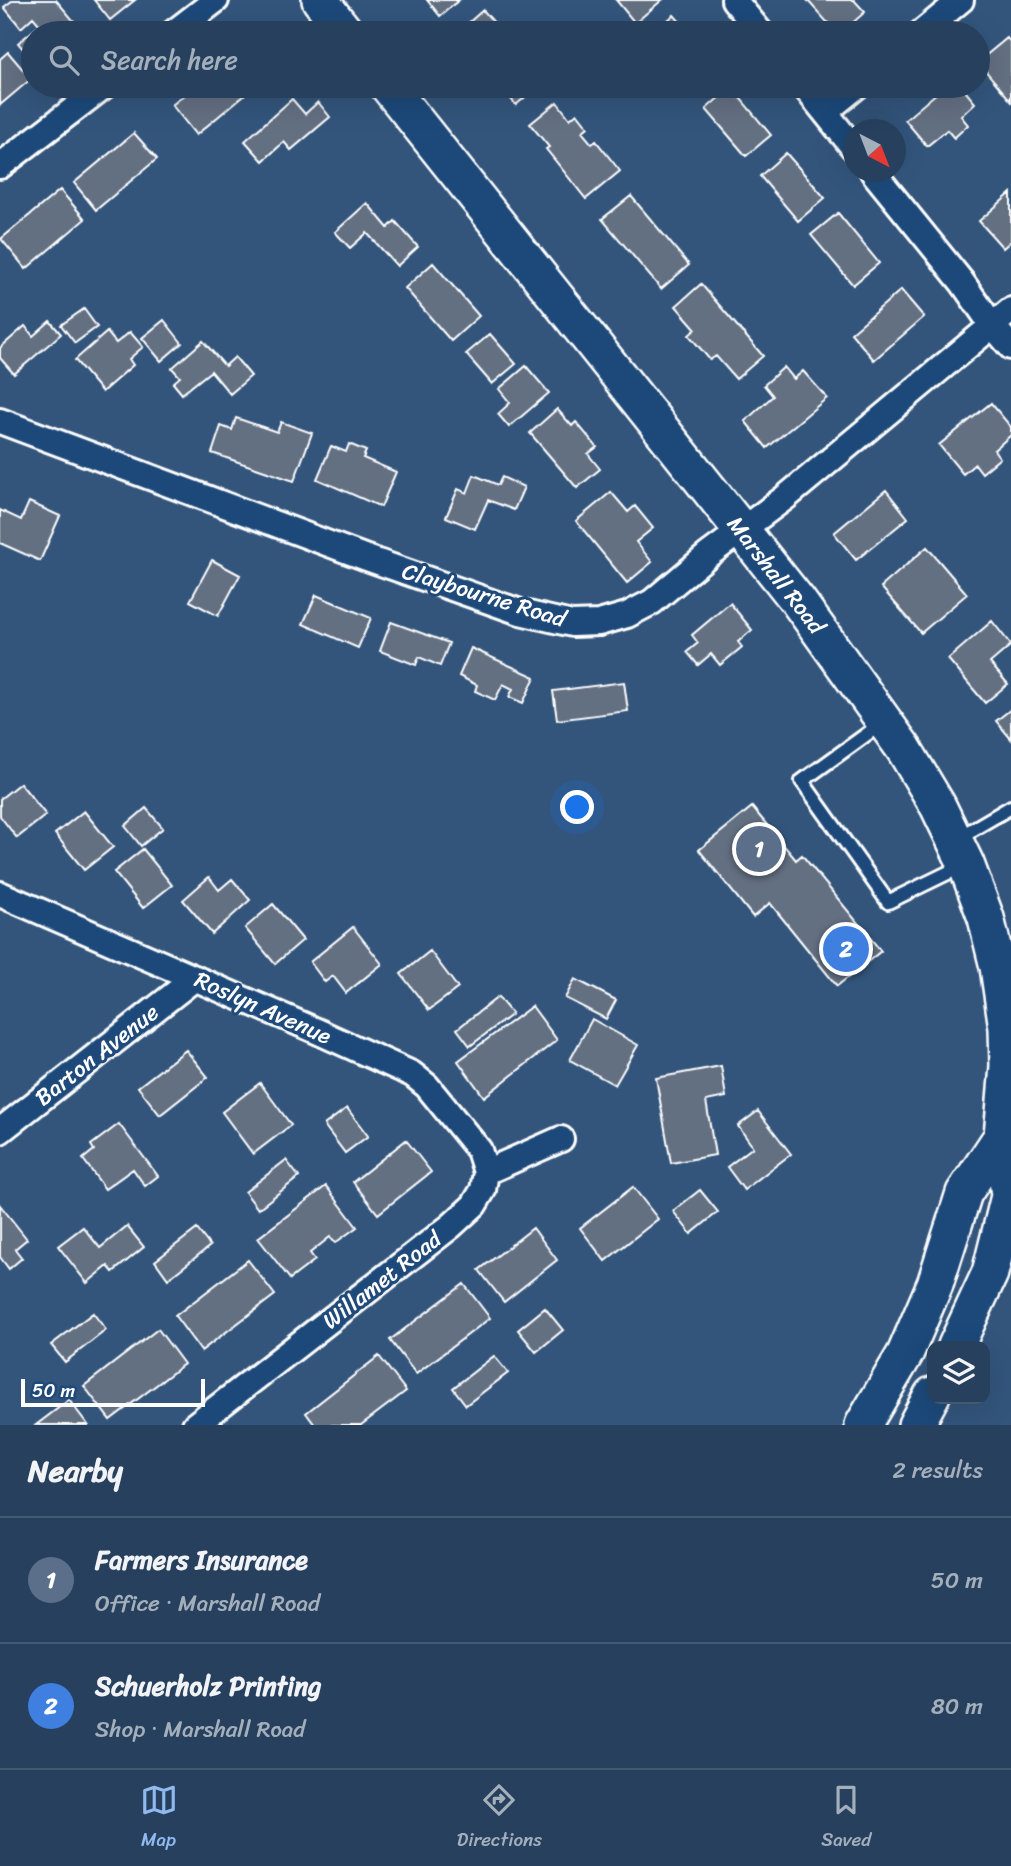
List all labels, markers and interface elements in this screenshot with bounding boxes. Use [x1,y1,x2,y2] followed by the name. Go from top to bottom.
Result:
[21,21,990,98] search box
[101,37,238,83] text: Search here
[45,41,83,79] icon: search
[843,119,906,182] north arrow
[716,506,837,645] street label: Marshall Road
[397,551,573,640] street label: Claybourne Road
[560,790,594,824] your location
[736,823,782,875] pin: 1
[823,923,869,975] pin: 2
[188,959,338,1057] street label: Roslyn Avenue
[26,993,169,1117] street label: Barton Avenue
[313,1219,452,1340] street label: Willamet Road
[927,1341,990,1404] map controls
[927,1341,990,1404] button: layers
[32,1374,75,1407] text: 50 m
[21,1376,205,1408] scale bar
[28,1444,123,1498] text: Nearby
[892,1450,983,1491] text: 2 results
[95,1537,308,1583] text: Farmers Insurance
[46,1560,56,1601] text: 1
[931,1560,983,1601] text: 50 m
[95,1583,320,1624] text: Office · Marshall Road
[95,1663,321,1709] text: Schuerholz Printing
[44,1686,58,1727] text: 2
[931,1686,983,1727] text: 80 m
[95,1709,305,1750] text: Shop · Marshall Road
[140,1781,178,1856] tab: Map
[457,1781,542,1856] tab: Directions
[821,1781,871,1856] tab: Saved

